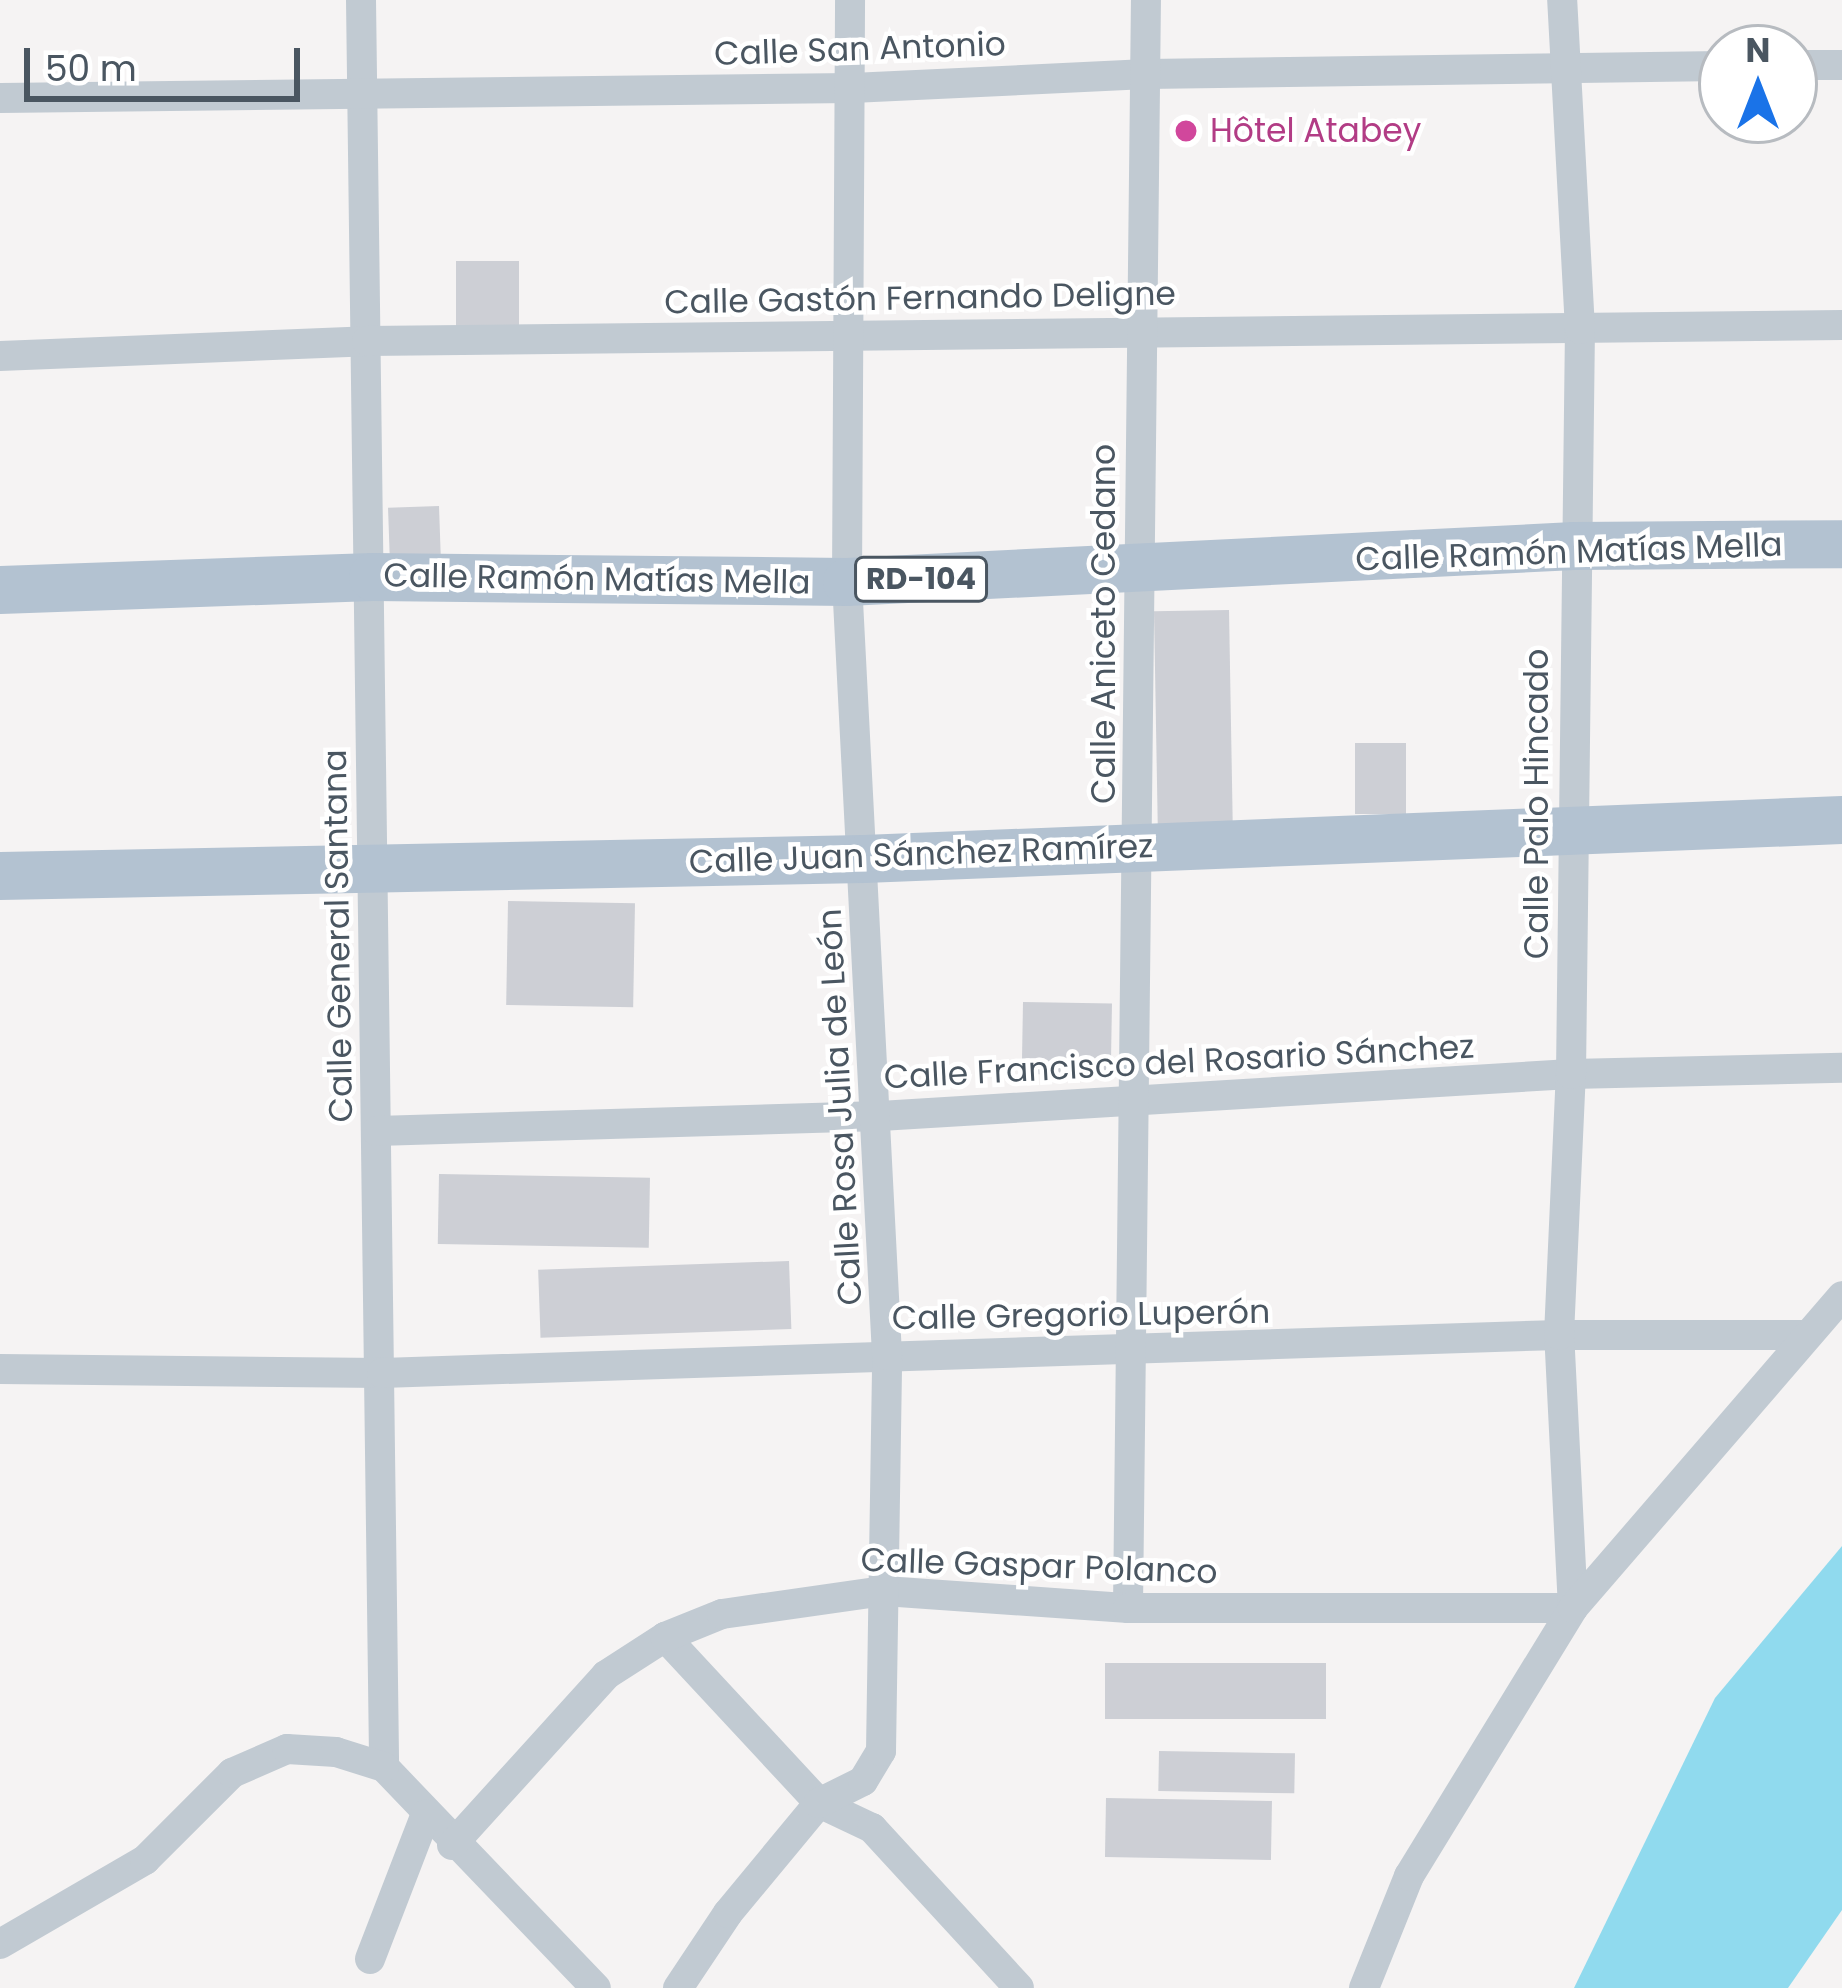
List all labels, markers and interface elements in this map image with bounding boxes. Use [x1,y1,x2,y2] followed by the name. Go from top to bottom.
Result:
[30,24,306,98] scale bar
[714,24,1006,74] street label: Calle San Antonio
[1698,24,1818,144] north arrow
[1746,27,1770,74] text: N
[45,43,137,94] text: 50 m
[1210,111,1421,151] place label: Hôtel Atabey
[1173,118,1199,144] marker: Hôtel Atabey
[664,274,1176,322] street label: Calle Gastón Fernando Deligne
[1084,444,1124,804] street label: Calle Aniceto Cedano
[1355,525,1783,579] street label: Calle Ramón Matías Mella
[383,555,811,603] street label: Calle Ramón Matías Mella
[852,555,990,603] road number: RD-104
[1517,649,1557,959] street label: Calle Palo Hincado
[315,749,361,1123] street label: Calle General Santana
[688,826,1154,882] street label: Calle Juan Sánchez Ramírez
[810,908,870,1306] street label: Calle Rosa Julia de León
[883,1027,1475,1097] street label: Calle Francisco del Rosario Sánchez
[892,1292,1270,1338] street label: Calle Gregorio Luperón
[860,1540,1218,1592] street label: Calle Gaspar Polanco

